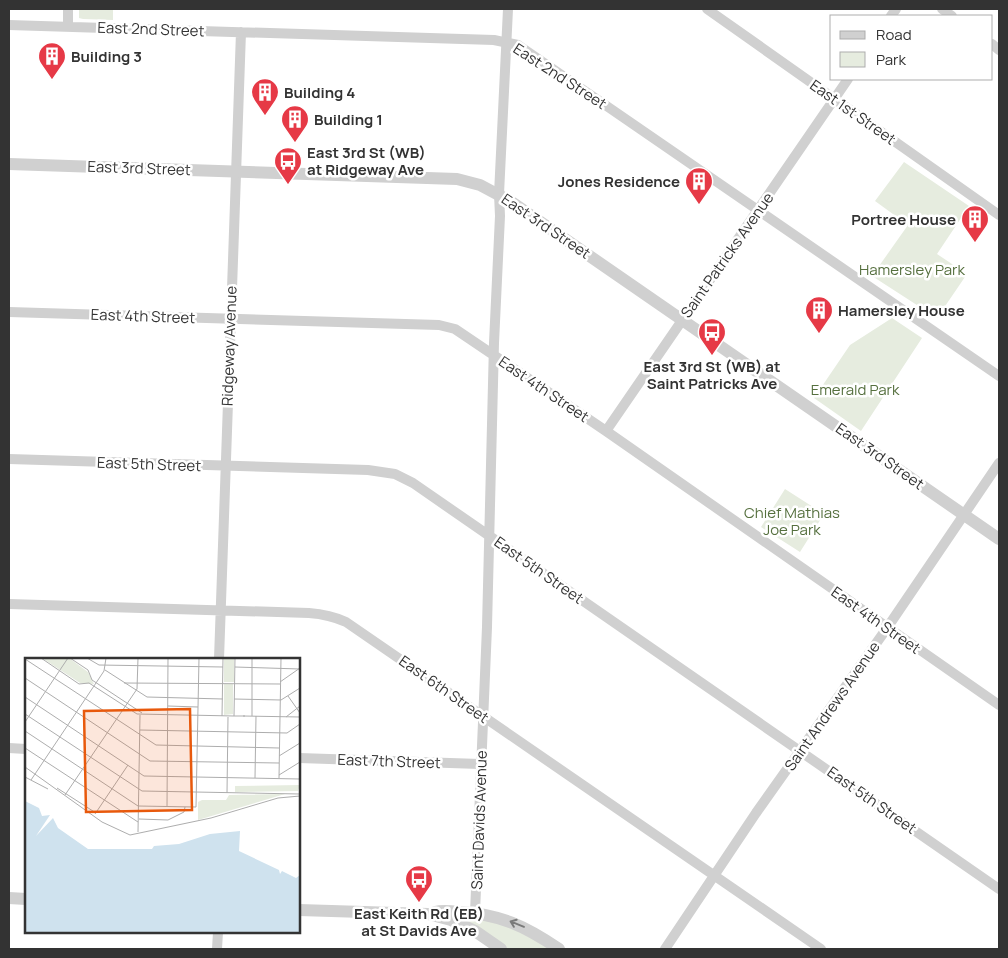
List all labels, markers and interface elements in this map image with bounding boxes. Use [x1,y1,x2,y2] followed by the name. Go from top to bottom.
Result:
[830,15,993,80] legend
[97,17,205,41] street label: East 2nd Street
[876,24,912,45] text: Road
[509,38,611,114] street label: East 2nd Street
[37,41,67,80] building icon: Building 3
[71,46,142,67] place label: Building 3
[876,49,906,70] text: Park
[806,75,900,149] street label: East 1st Street
[250,77,280,116] building icon: Building 4
[284,82,355,103] place label: Building 4
[280,104,310,143] building icon: Building 1
[314,109,383,130] place label: Building 1
[307,142,426,180] place label: East 3rd St (WB) at Ridgeway Ave
[273,146,303,185] bus stop icon: East 3rd St (WB) at Ridgeway Ave
[87,156,191,180] street label: East 3rd Street
[684,166,714,205] building icon: Jones Residence
[558,171,680,192] place label: Jones Residence
[497,188,595,264] street label: East 3rd Street
[676,188,778,322] street label: Saint Patricks Avenue
[960,204,990,243] building icon: Portree House
[851,209,956,230] place label: Portree House
[859,259,966,280] park label: Hamersley Park
[216,285,242,407] street label: Ridgeway Avenue
[804,295,834,334] building icon: Hamersley House
[838,300,965,321] place label: Hamersley House
[90,304,196,328] street label: East 4th Street
[697,317,727,356] bus stop icon: East 3rd St (WB) at Saint Patricks Ave
[495,351,593,427] street label: East 4th Street
[643,356,781,394] place label: East 3rd St (WB) at Saint Patricks Ave
[811,379,900,400] park label: Emerald Park
[832,418,928,494] street label: East 3rd Street
[96,452,202,476] street label: East 5th Street
[744,502,840,540] park label: Chief Mathias Joe Park
[490,531,588,609] street label: East 5th Street
[827,581,925,659] street label: East 4th Street
[779,637,885,775] street label: Saint Andrews Avenue
[395,650,493,728] street label: East 6th Street
[25,658,300,933] inset map
[337,749,441,773] street label: East 7th Street
[466,750,492,890] street label: Saint Davids Avenue
[823,761,921,839] street label: East 5th Street
[404,864,434,903] bus stop icon: East Keith Rd (EB) at St Davids Ave
[354,903,484,941] place label: East Keith Rd (EB) at St Davids Ave
[510,919,525,929] one-way arrow

